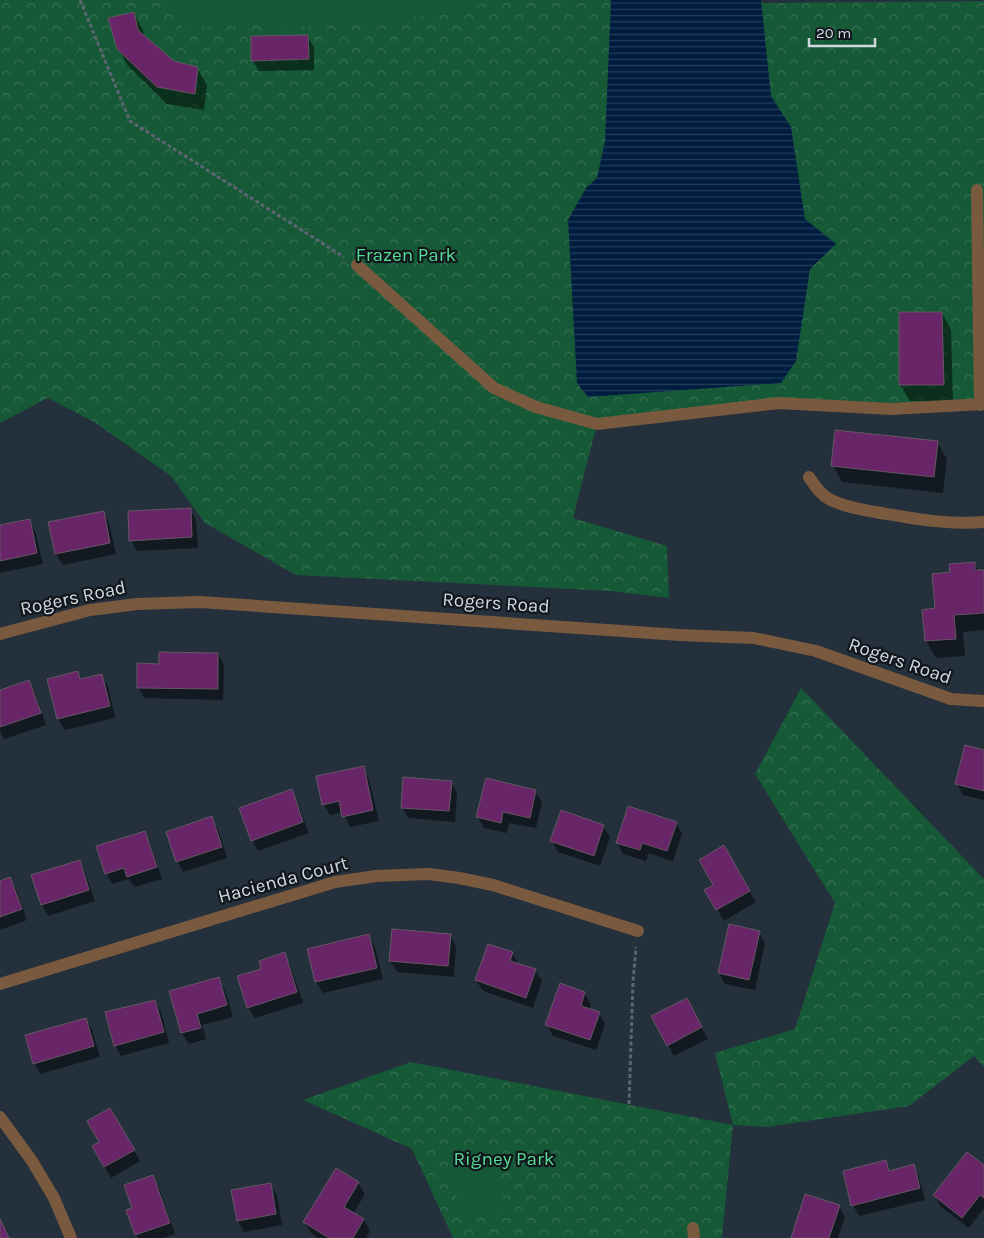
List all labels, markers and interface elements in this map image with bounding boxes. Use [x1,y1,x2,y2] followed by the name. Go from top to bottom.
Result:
[809,15,875,47] scale bar
[816,24,851,42] text: 20 m
[356,244,457,266] park label: Frazen Park
[18,576,128,620] street label: Rogers Road
[442,588,550,618] street label: Rogers Road
[846,633,954,689] street label: Rogers Road
[216,852,350,908] street label: Hacienda Court
[453,1148,555,1170] park label: Rigney Park

